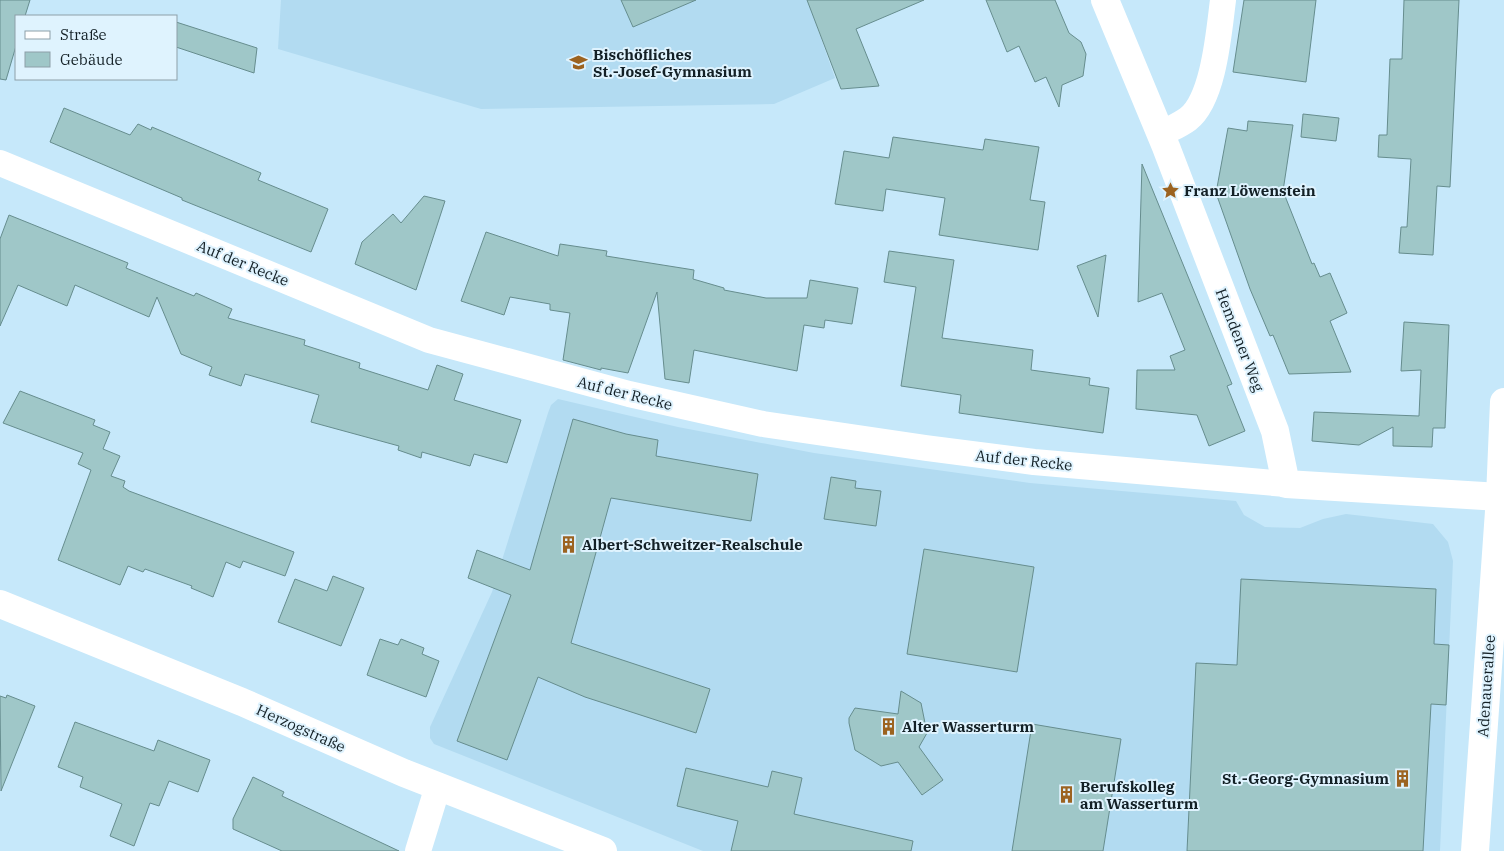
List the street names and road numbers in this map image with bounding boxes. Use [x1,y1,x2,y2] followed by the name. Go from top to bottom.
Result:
[194,236,292,290] street label: Auf der Recke
[1212,286,1268,394] street label: Hemdener Weg
[575,372,675,414] street label: Auf der Recke
[975,445,1073,475] street label: Auf der Recke
[1473,634,1499,738] street label: Adenauerallee
[253,700,349,756] street label: Herzogstraße

